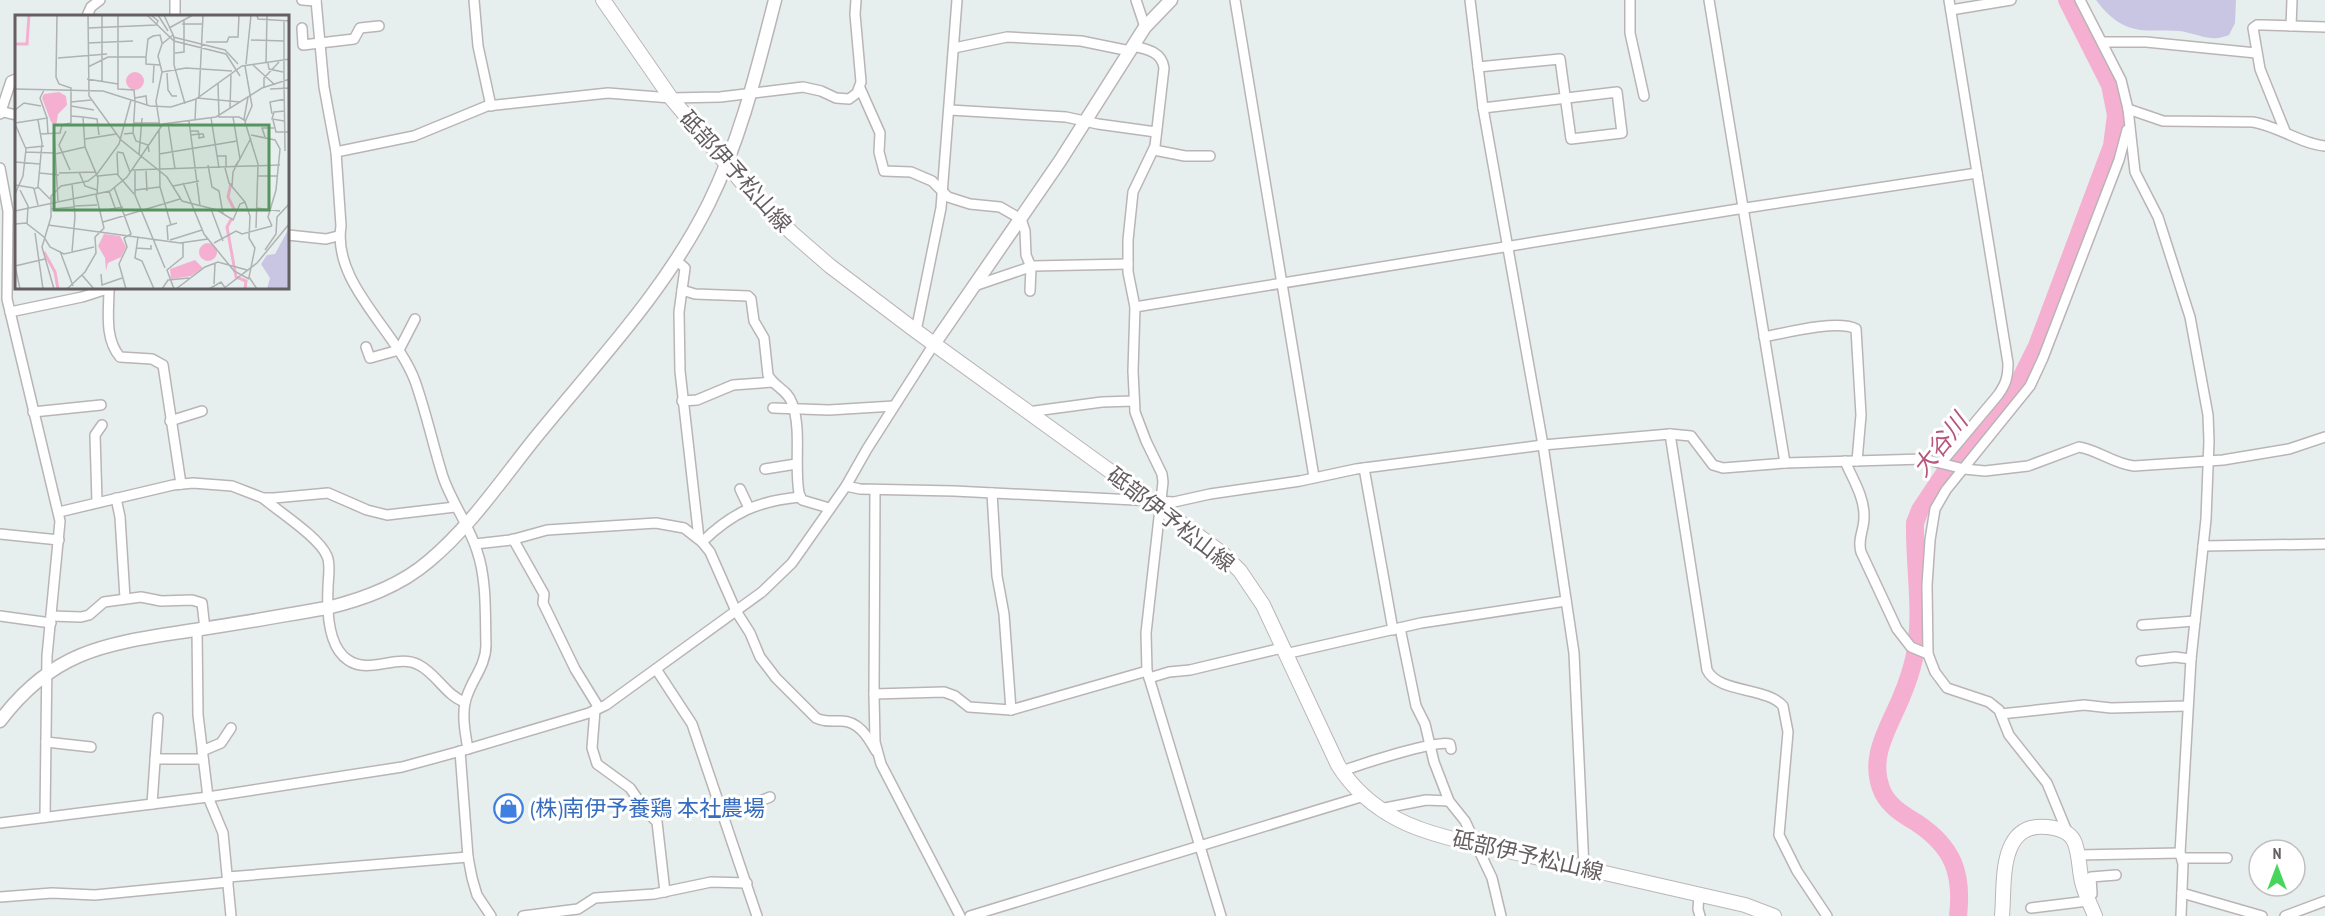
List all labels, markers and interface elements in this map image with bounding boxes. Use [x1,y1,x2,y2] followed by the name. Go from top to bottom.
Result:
[15,15,290,290] inset map
[674,104,798,238] street label: 砥部伊予松山線
[1905,404,1976,483] water label: 大谷川
[1102,461,1240,577] street label: 砥部伊予松山線
[493,792,525,824] shop icon: (株)南伊予養鶏 本社農場
[530,794,765,822] place label: (株)南伊予養鶏 本社農場
[1450,824,1606,886] street label: 砥部伊予松山線
[2247,838,2307,898] north arrow
[2273,843,2281,863] text: N

